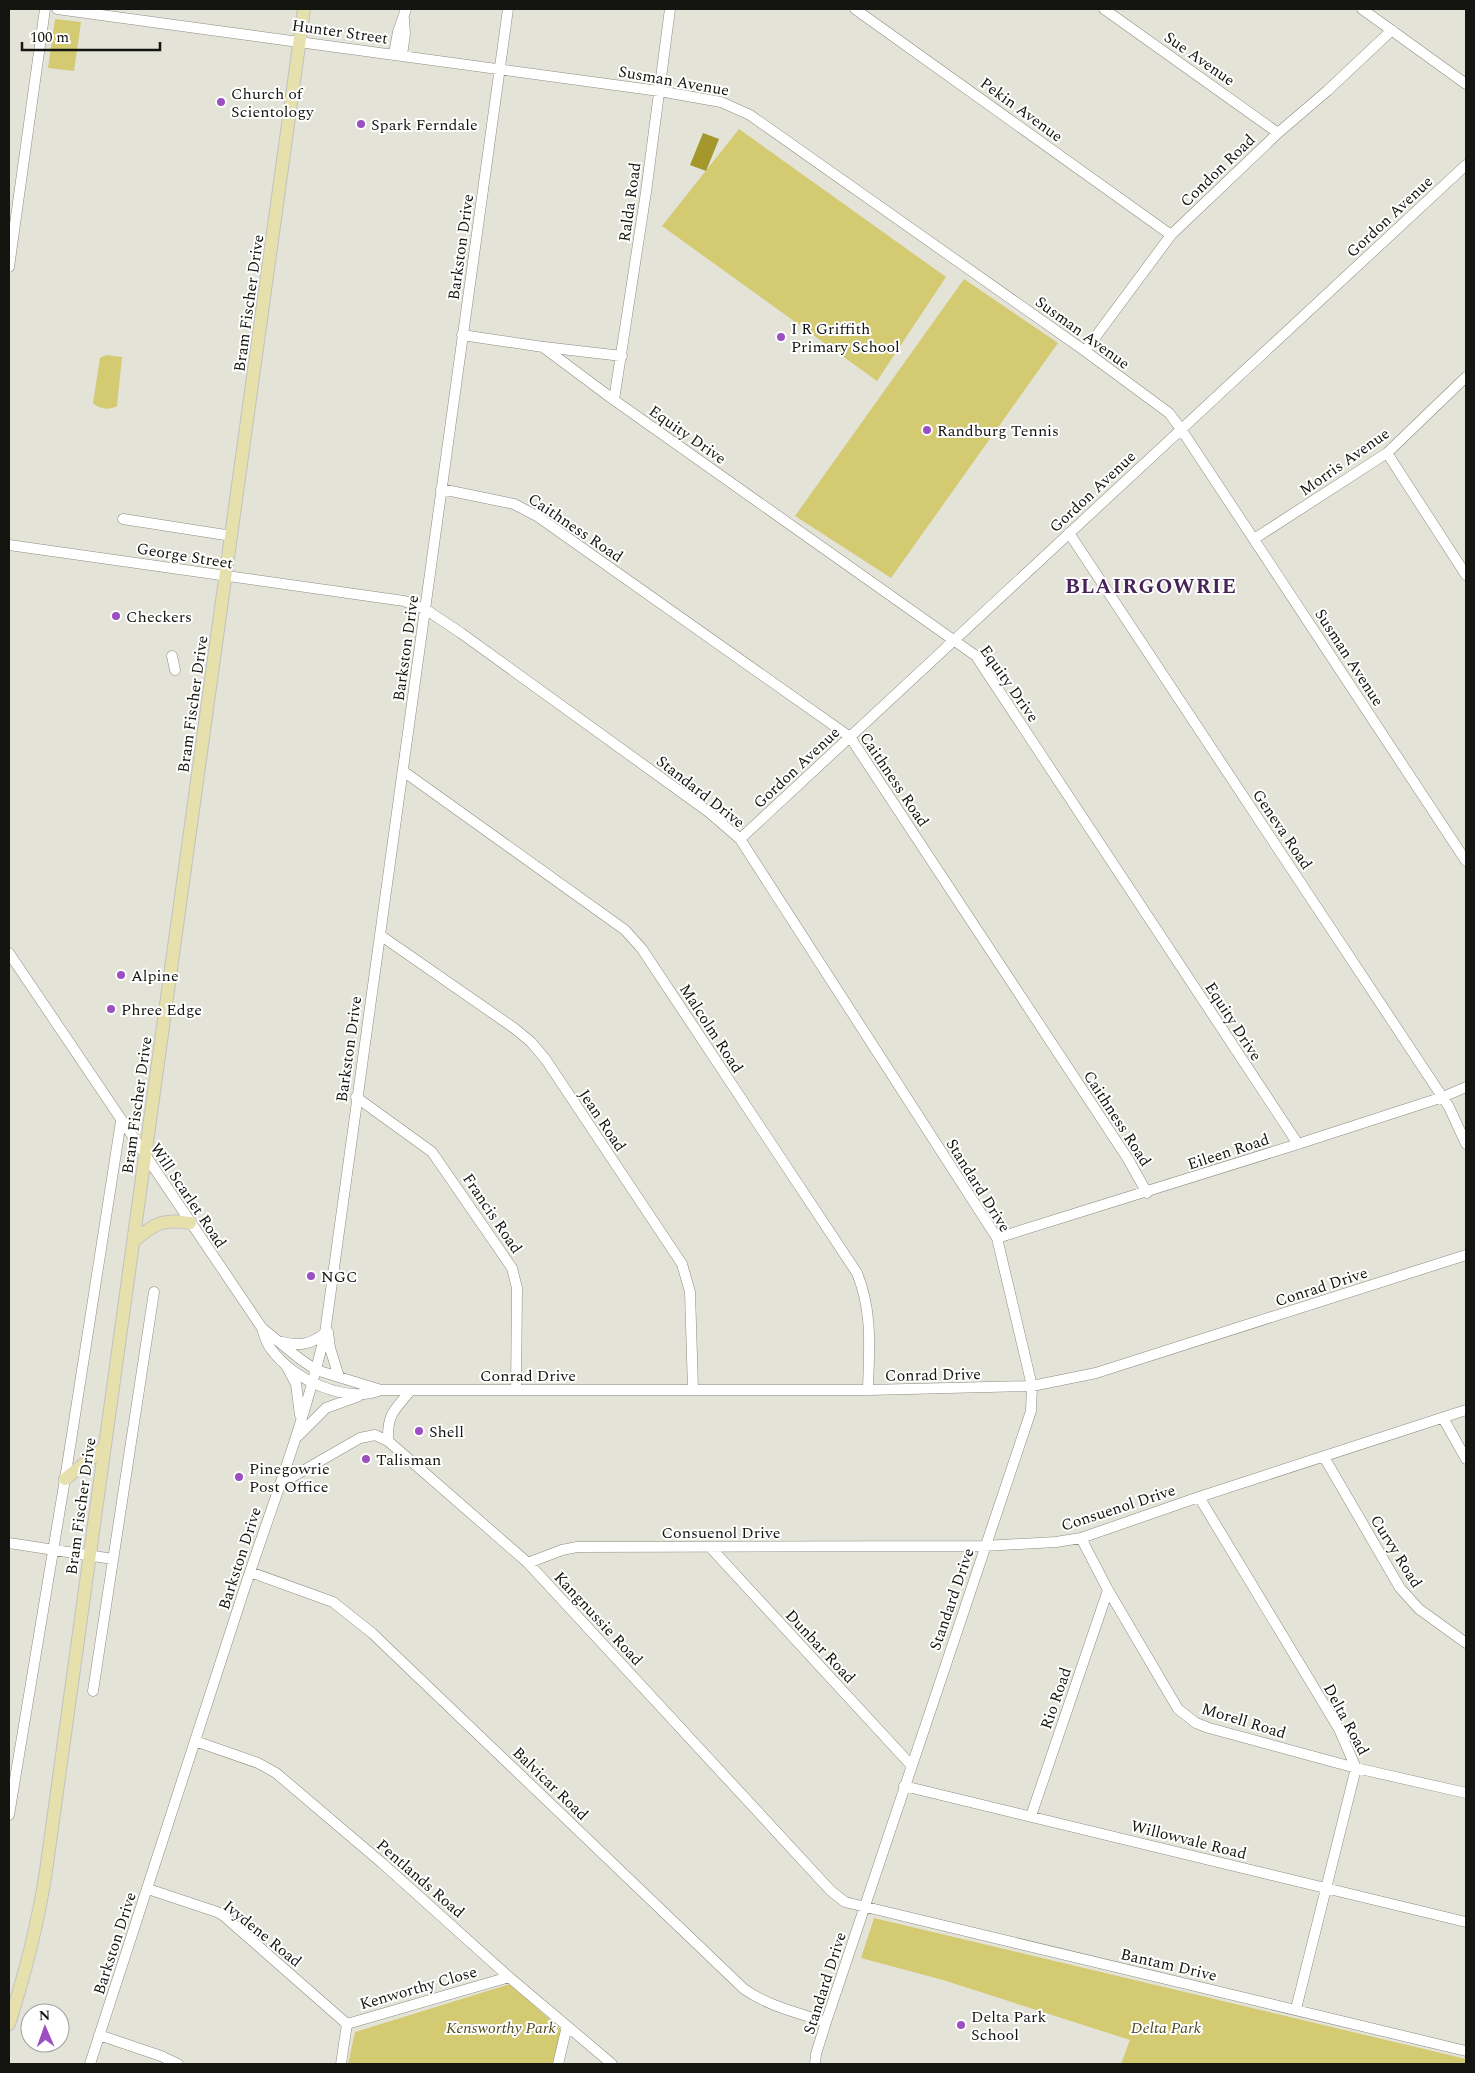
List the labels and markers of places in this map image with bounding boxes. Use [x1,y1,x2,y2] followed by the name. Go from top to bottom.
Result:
[231,82,315,124] place label: Church of Scientology
[215,96,227,108] marker: Church of Scientology
[371,113,478,137] place label: Spark Ferndale
[355,118,367,130] marker: Spark Ferndale
[791,317,900,359] place label: I R Griffith Primary School
[775,331,787,343] marker: I R Griffith Primary School
[937,419,1059,443] place label: Randburg Tennis
[921,424,933,436] marker: Randburg Tennis
[126,605,192,629] place label: Checkers
[110,610,122,622] marker: Checkers
[131,964,179,988] place label: Alpine
[115,969,127,981] marker: Alpine
[121,998,202,1022] place label: Phree Edge
[105,1003,117,1015] marker: Phree Edge
[321,1265,358,1289] place label: NGC
[305,1270,317,1282] marker: NGC
[429,1420,464,1444] place label: Shell
[413,1425,425,1437] marker: Shell
[376,1448,441,1472] place label: Talisman
[360,1453,372,1465] marker: Talisman
[249,1457,330,1499] place label: Pinegowrie Post Office
[233,1471,245,1483] marker: Pinegowrie Post Office
[971,2005,1046,2047] place label: Delta Park School
[955,2019,967,2031] marker: Delta Park School

